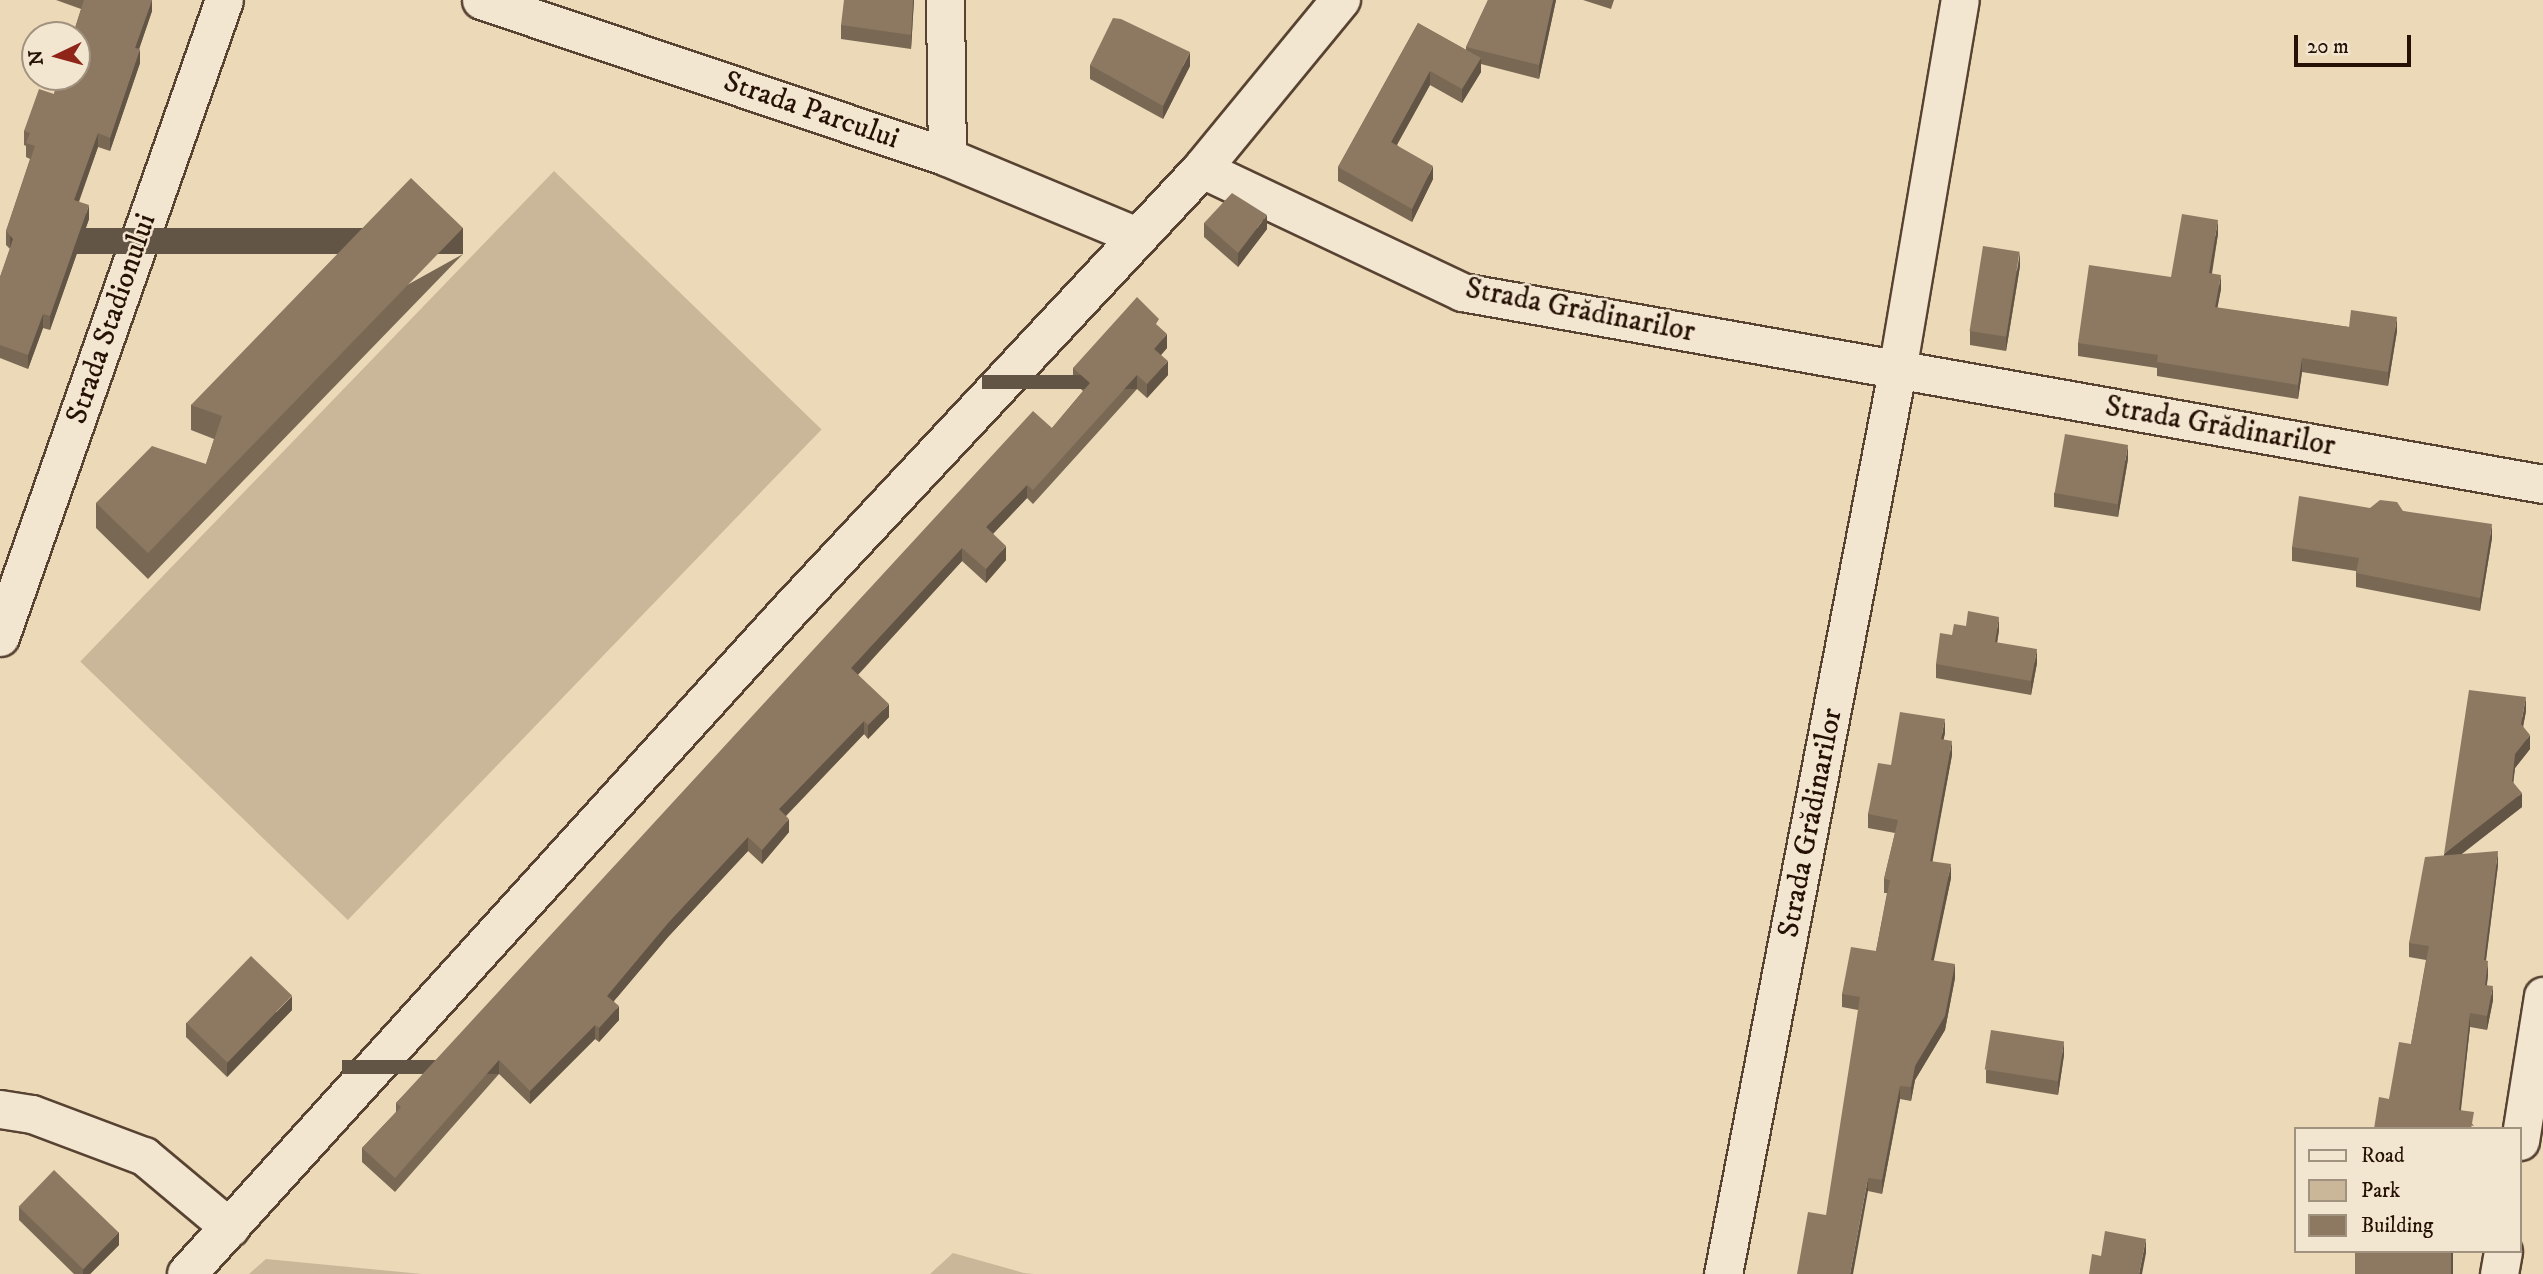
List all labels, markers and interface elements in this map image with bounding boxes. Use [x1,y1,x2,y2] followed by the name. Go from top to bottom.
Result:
[21,21,91,91] north arrow
[2298,21,2415,65] scale bar
[2307,34,2349,60] text: 20 m
[24,49,49,66] text: N
[719,64,903,158] street label: Strada Parcului
[59,209,165,429] street label: Strada Stadionului
[1462,271,1698,351] street label: Strada Grădinarilor
[2102,389,2338,465] street label: Strada Grădinarilor
[1771,705,1851,941] street label: Strada Grădinarilor
[2294,1127,2522,1253] legend
[2361,1143,2405,1169] text: Road
[2361,1178,2400,1204] text: Park
[2361,1213,2433,1239] text: Building

